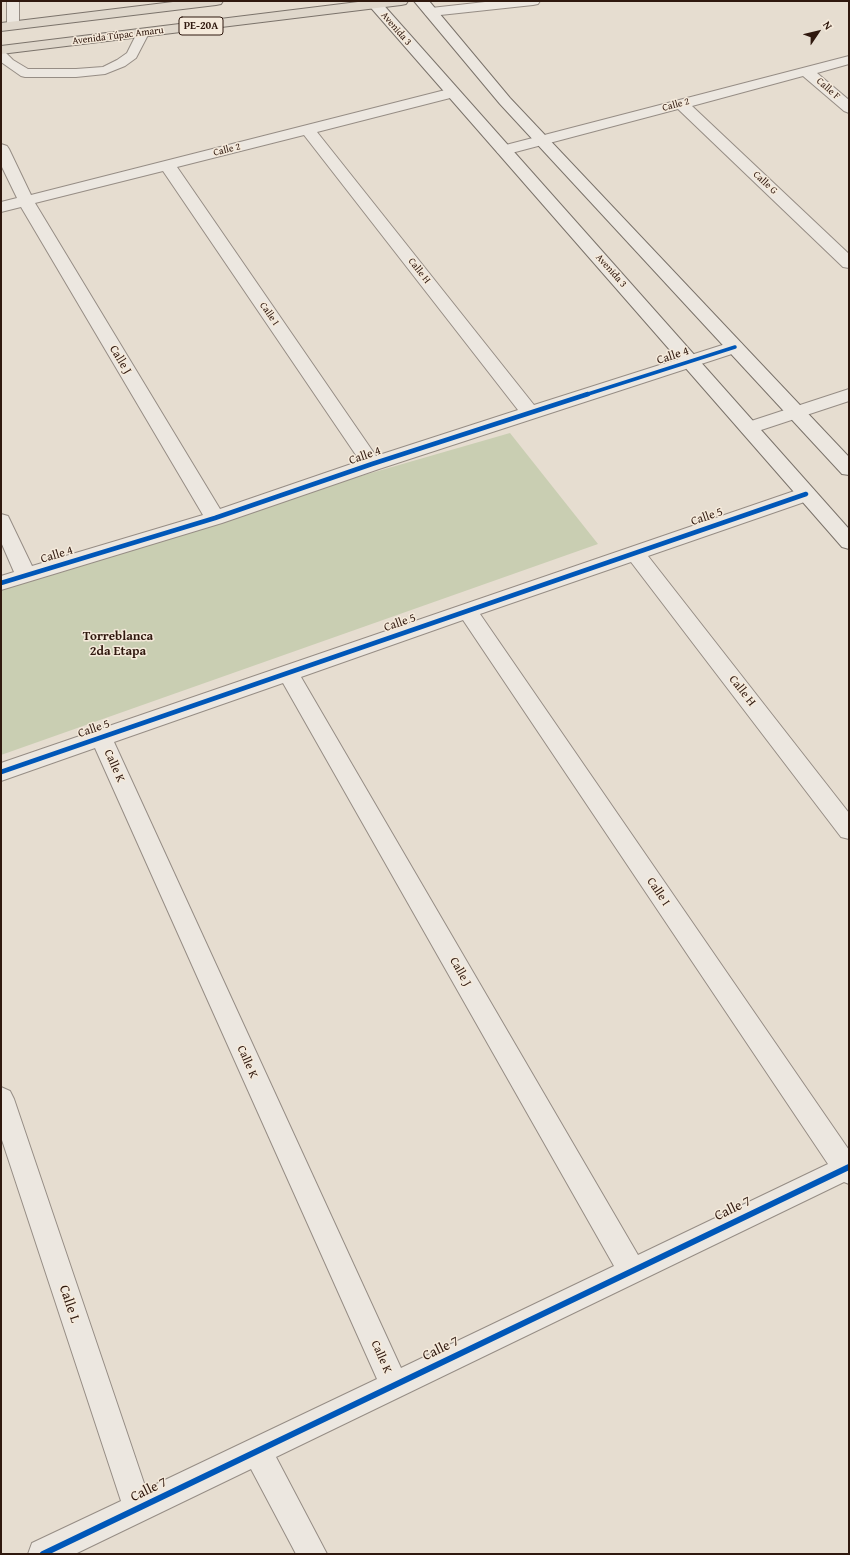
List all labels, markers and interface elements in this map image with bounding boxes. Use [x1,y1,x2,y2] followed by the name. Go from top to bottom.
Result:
[378,10,414,48] street label: Avenida 3
[798,12,838,52] north arrow
[179,17,223,35] road number: PE-20A
[819,18,836,33] text: N
[72,24,164,48] street label: Avenida Túpac Amaru
[814,75,842,103] street label: Calle F
[661,96,691,114] street label: Calle 2
[212,141,242,159] street label: Calle 2
[750,169,780,197] street label: Calle G
[593,252,629,290] street label: Avenida 3
[405,256,433,286] street label: Calle H
[257,300,281,328] street label: Calle I
[106,343,134,377] street label: Calle J
[655,344,691,368] street label: Calle 4
[347,444,383,468] street label: Calle 4
[689,505,725,529] street label: Calle 5
[39,543,75,567] street label: Calle 4
[382,611,418,635] street label: Calle 5
[83,629,153,660] district label: Torreblanca 2da Etapa
[726,673,758,709] street label: Calle H
[76,717,112,741] street label: Calle 5
[100,747,128,785] street label: Calle K
[643,875,673,909] street label: Calle I
[446,955,474,989] street label: Calle J
[233,1043,261,1081] street label: Calle K
[712,1193,754,1225] street label: Calle 7
[55,1283,83,1325] street label: Calle L
[420,1333,462,1365] street label: Calle 7
[367,1338,395,1376] street label: Calle K
[128,1474,170,1506] street label: Calle 7

